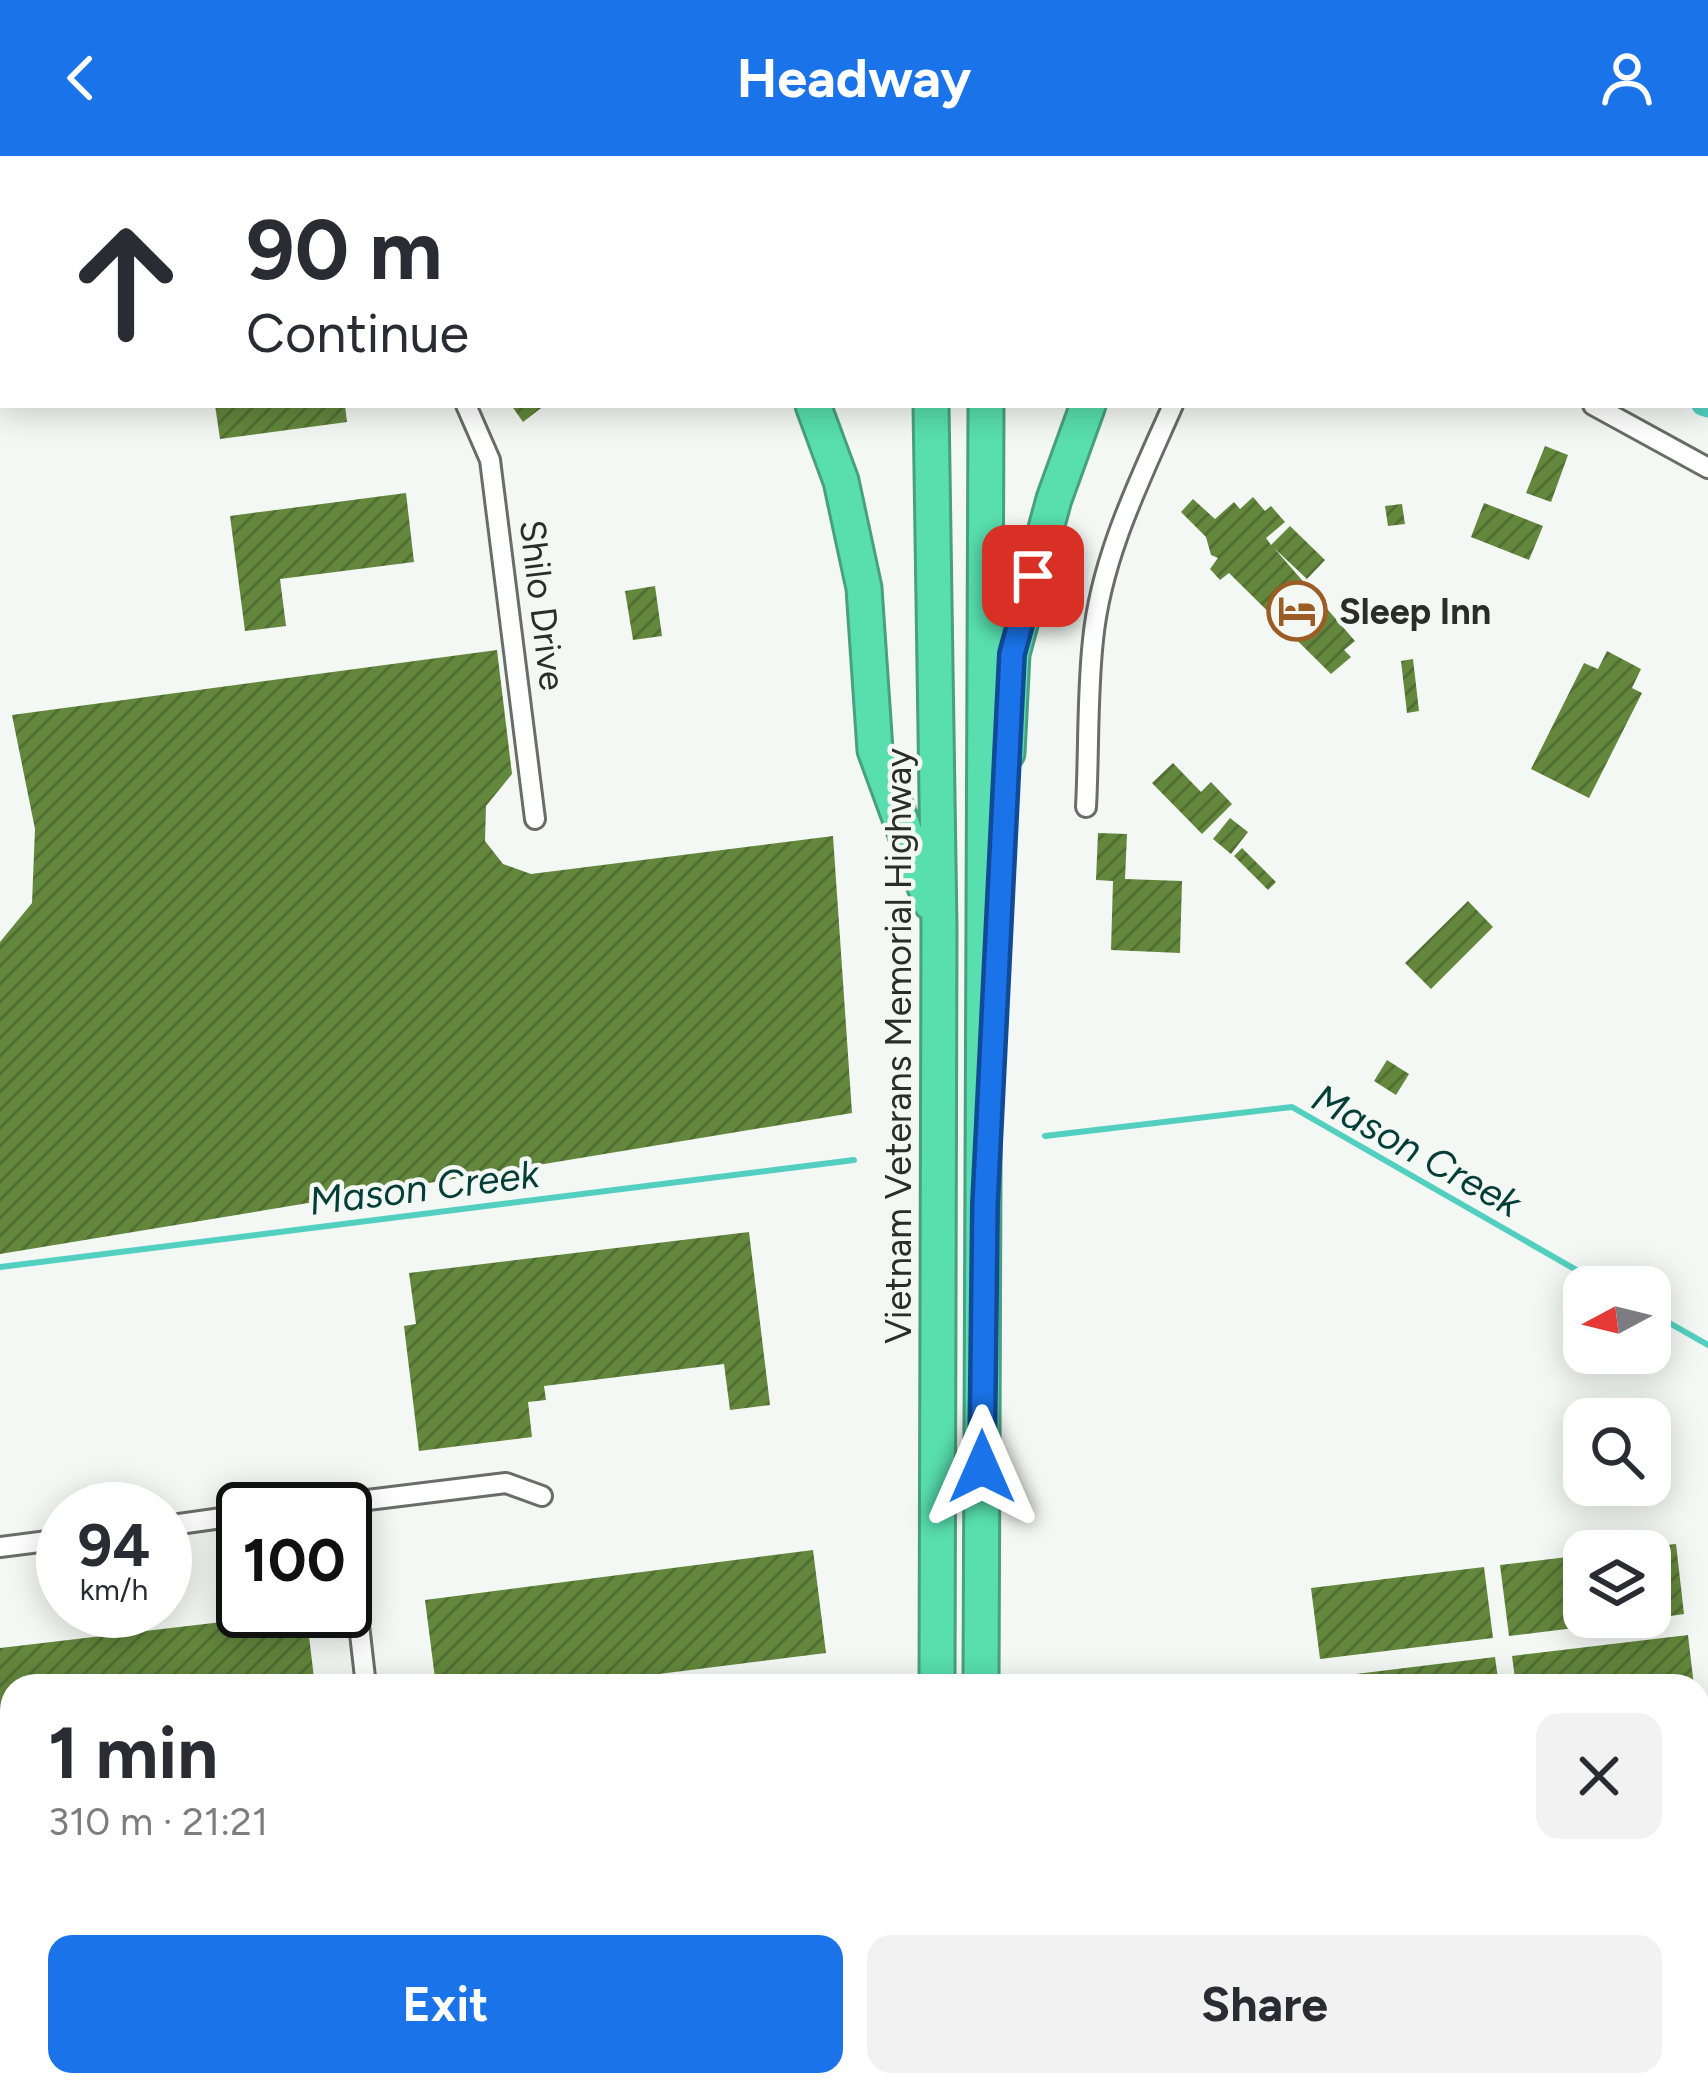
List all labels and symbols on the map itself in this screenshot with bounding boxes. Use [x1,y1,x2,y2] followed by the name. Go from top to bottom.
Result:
[511,517,574,693] street label: Shilo Drive
[982,525,1084,627] pin
[1266,580,1328,642] hotel icon: Sleep Inn
[1339,590,1491,633] place label: Sleep Inn
[877,748,920,1344] street label: Vietnam Veterans Memorial Highway
[1304,1074,1530,1228] water label: Mason Creek
[306,1150,543,1225] water label: Mason Creek
[1563,1266,1671,1374] north arrow
[919,1404,1045,1530] position arrow
[216,1482,372,1638] speed limit sign: 100

